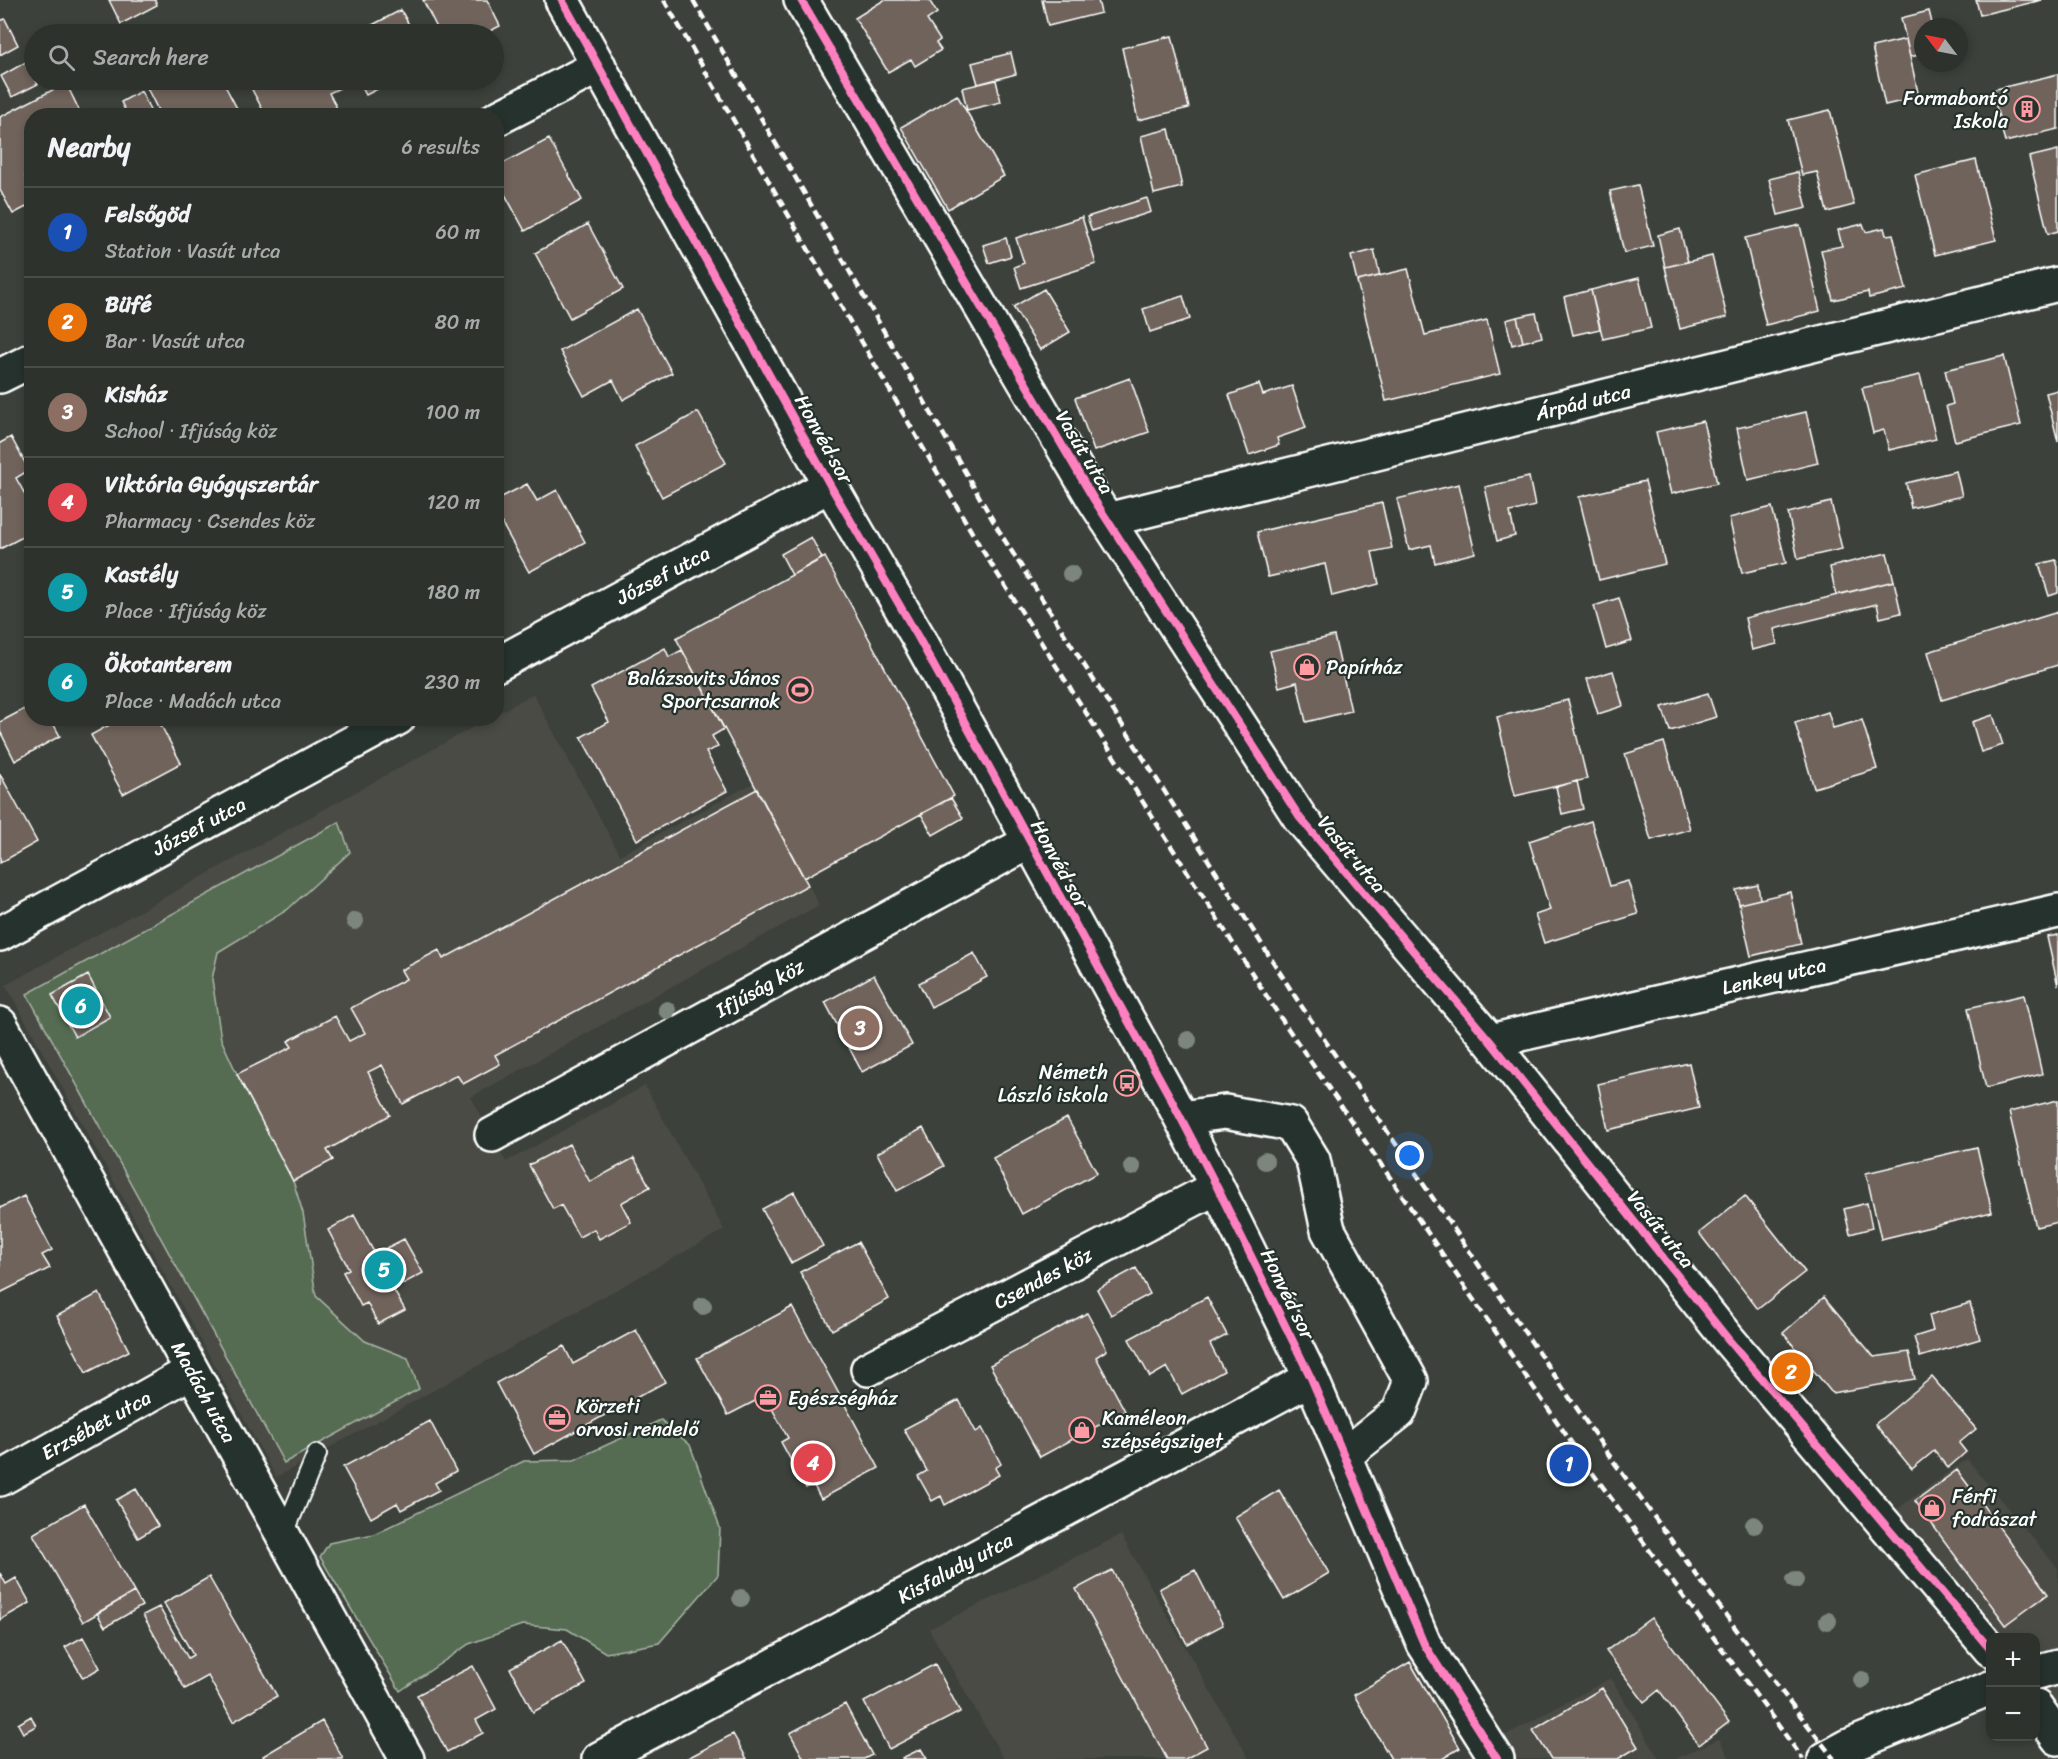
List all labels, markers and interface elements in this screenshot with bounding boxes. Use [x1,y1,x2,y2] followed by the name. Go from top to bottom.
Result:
[1914,18,1968,72] north arrow
[24,24,504,90] search box
[93,38,209,77] text: Search here
[45,41,78,74] icon: search
[1903,81,2009,139] place label: Formabontó Iskola
[2012,94,2042,124] building icon: Formabontó Iskola
[48,124,130,170] text: Nearby
[401,130,480,165] text: 6 results
[105,195,190,234] text: Felsőgöd
[63,215,72,250] text: 1
[435,215,480,250] text: 60 m
[105,234,280,269] text: Station · Vasút utca
[105,285,152,324] text: Büfé
[62,305,73,340] text: 2
[435,305,480,340] text: 80 m
[105,324,245,359] text: Bar · Vasút utca
[1531,374,1635,431] street label: Árpád utca
[105,375,168,414] text: Kisház
[785,388,863,492] street label: Honvéd sor
[62,395,73,430] text: 3
[426,395,480,430] text: 100 m
[1046,403,1124,501] street label: Vasút utca
[105,414,278,449] text: School · Ifjúság köz
[105,465,318,504] text: Viktória Gyógyszertár
[61,485,74,520] text: 4
[427,485,480,520] text: 120 m
[105,504,316,539] text: Pharmacy · Csendes köz
[609,536,716,615] street label: József utca
[105,555,178,594] text: Kastély
[61,575,74,610] text: 5
[426,575,480,610] text: 180 m
[105,594,267,629] text: Place · Ifjúság köz
[105,645,232,684] text: Ökotanterem
[1326,650,1403,685] place label: Papírház
[1292,652,1322,682] shop icon: Papírház
[627,661,781,719] place label: Balázsovits János Sportcsarnok
[62,665,73,700] text: 6
[424,665,480,700] text: 230 m
[785,675,815,705] sports icon: Balázsovits János Sportcsarnok
[105,684,281,719] text: Place · Madách utca
[145,787,252,866] street label: József utca
[1308,807,1395,901] street label: Vasút utca
[1021,813,1099,917] street label: Honvéd sor
[1718,947,1830,1005] street label: Lenkey utca
[708,949,812,1028] street label: Ifjúság köz
[62,984,100,1028] pin: 6
[840,1006,880,1050] pin: 3
[998,1055,1108,1113] place label: Németh László iskola
[1112,1068,1142,1098] bus stop icon: Németh László iskola
[1395,1141,1424,1170] your location
[1618,1182,1704,1277] street label: Vasút utca
[987,1237,1100,1319] street label: Csendes köz
[1250,1243,1326,1348] street label: Honvéd sor
[364,1248,404,1292] pin: 5
[161,1335,246,1450] street label: Madách utca
[1772,1350,1810,1394] pin: 2
[35,1381,158,1470] street label: Erzsébet utca
[788,1381,898,1416] place label: Egészségház
[753,1383,783,1413] office icon: Egészségház
[576,1389,701,1447] place label: Körzeti orvosi rendelő
[1101,1401,1224,1459] place label: Kaméleon szépségsziget
[542,1403,572,1433] office icon: Körzeti orvosi rendelő
[1067,1415,1097,1445] shop icon: Kaméleon szépségsziget
[794,1440,832,1486] pin: 4
[1550,1442,1588,1486] pin: 1
[1952,1479,2038,1537] place label: Férfi fodrászat
[1917,1493,1947,1523] shop icon: Férfi fodrászat
[891,1523,1020,1614] street label: Kisfaludy utca
[1986,1633,2040,1741] map controls
[1986,1633,2040,1687] button: +
[1986,1687,2040,1741] button: −

